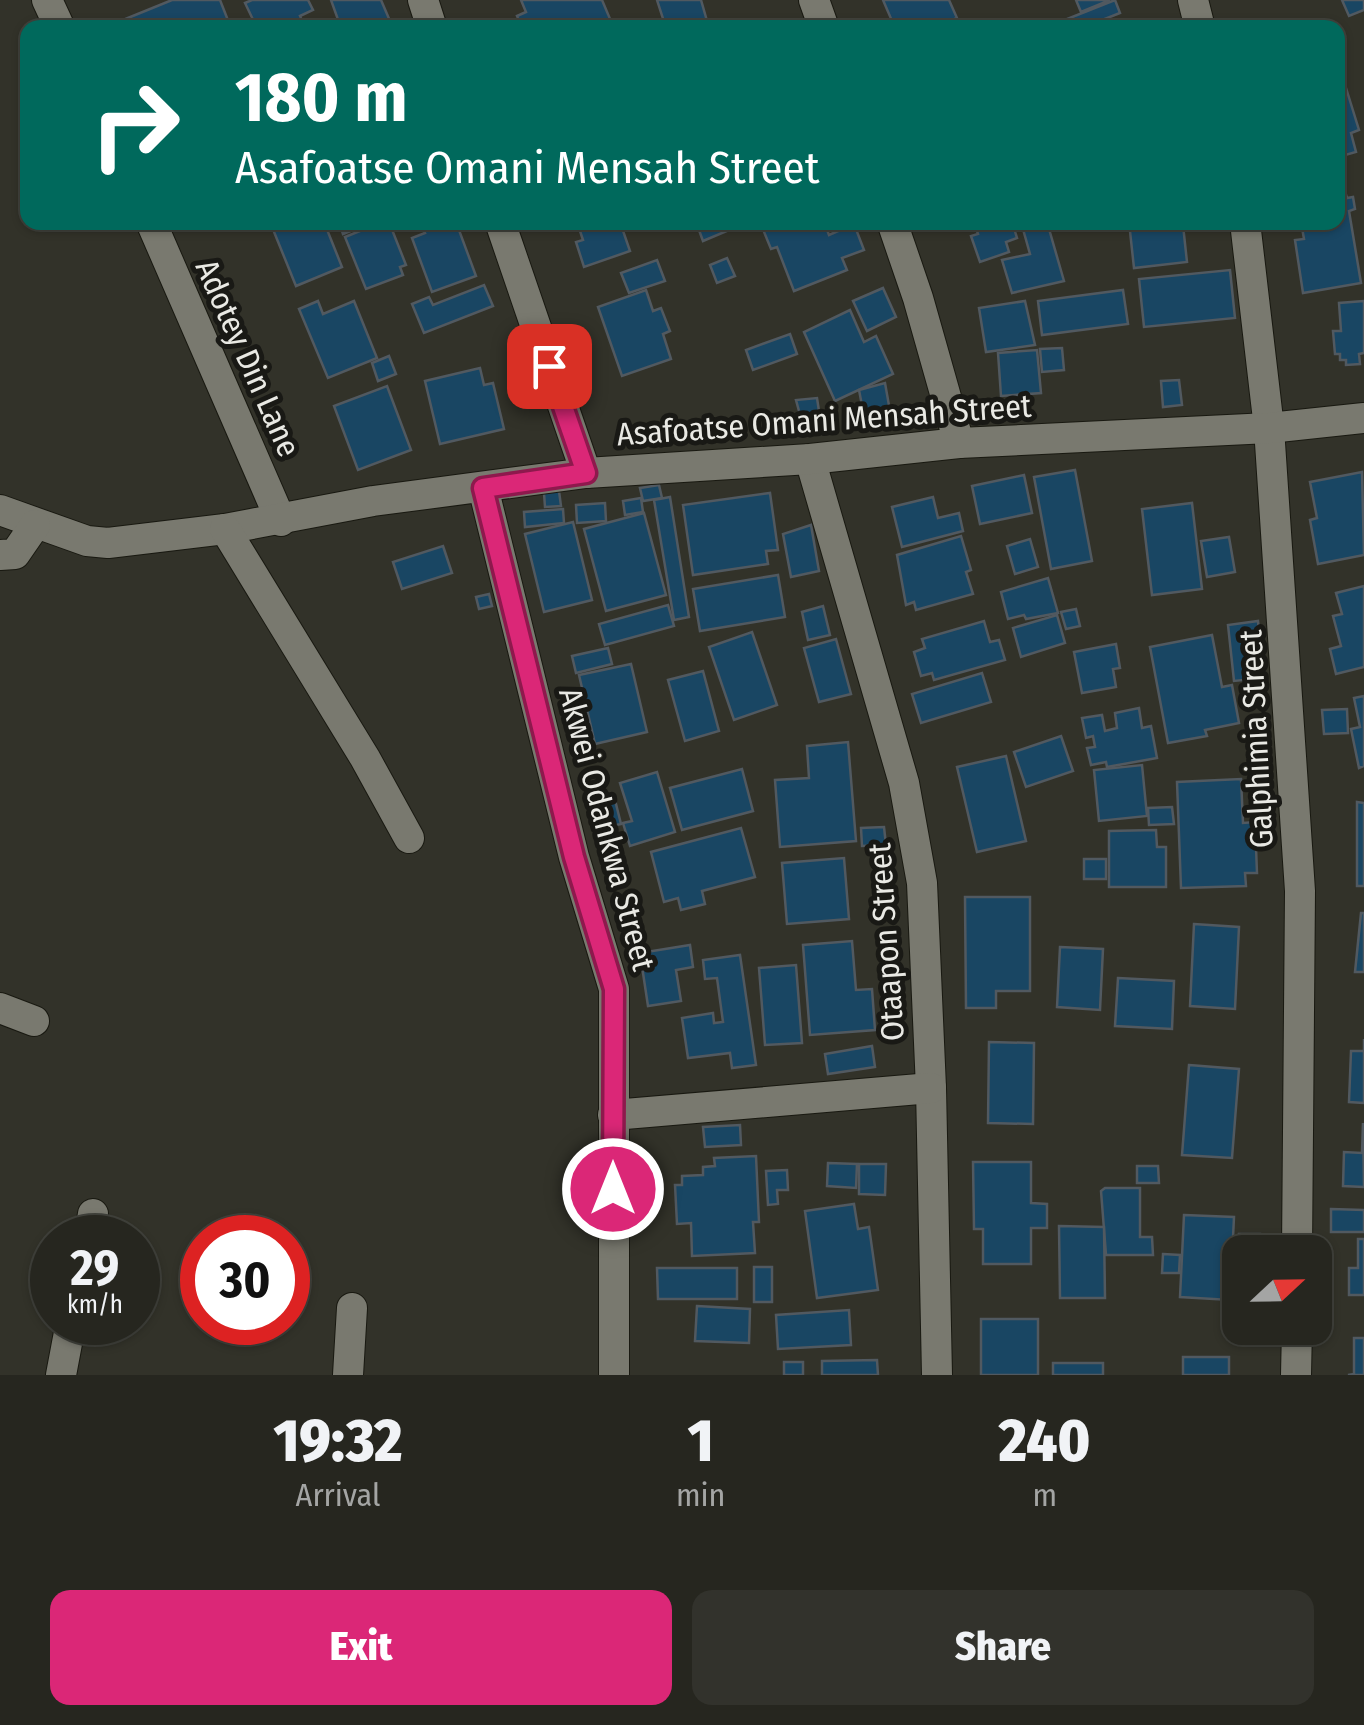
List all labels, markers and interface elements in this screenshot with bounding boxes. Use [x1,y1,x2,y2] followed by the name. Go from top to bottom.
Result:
[235,56,408,140] text: 180 m
[70,60,200,190] icon: right
[235,141,819,195] text: Asafoatse Omani Mensah Street
[188,254,308,462] street label: Adotey Din Lane
[507,324,592,409] pin
[522,339,577,394] icon: arrive
[615,387,1033,453] street label: Asafoatse Omani Mensah Street
[1231,628,1281,849] street label: Galphimia Street
[551,683,663,975] street label: Akwei Odankwa Street
[860,841,912,1042] street label: Otaapon Street
[561,1137,665,1241] position arrow
[180,1215,310,1345] speed limit sign: 30
[1222,1235,1332,1345] north arrow
[1222,1235,1332,1345] map controls
[71,1238,119,1298] text: 29
[67,1290,123,1320] text: km/h
[273,1405,403,1477] text: 19:32
[688,1405,714,1477] text: 1
[999,1405,1091,1477] text: 240
[296,1476,380,1514] text: Arrival
[676,1476,725,1514] text: min
[1032,1476,1057,1514] text: m
[50,1590,672,1705] button: Exit
[692,1590,1314,1705] button: Share

